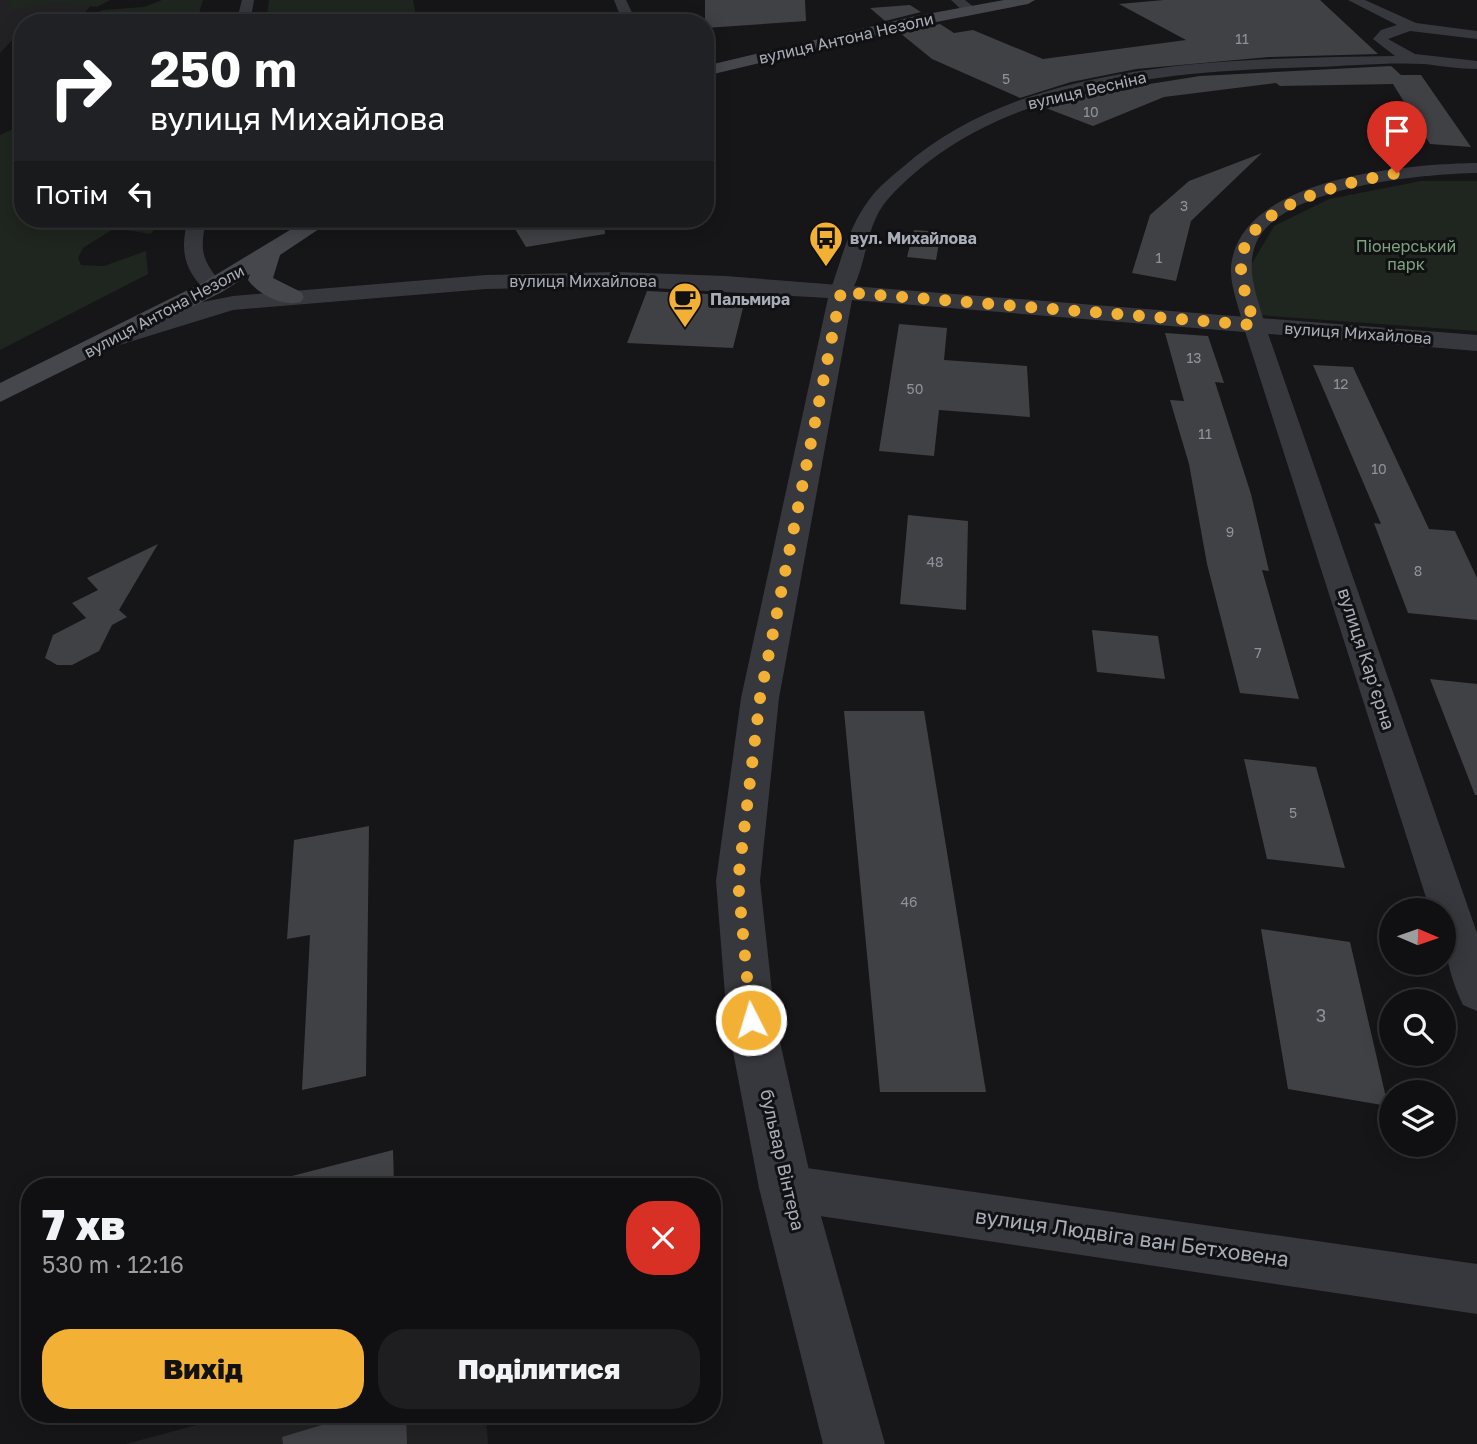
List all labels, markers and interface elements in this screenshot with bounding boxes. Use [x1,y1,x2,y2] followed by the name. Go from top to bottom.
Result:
[757,8,935,68] street label: вулиця Антона Незоли
[1235,30,1249,47] house number: 11
[150,39,297,98] text: 250 m
[35,42,126,133] icon: right
[1026,67,1148,113] street label: вулиця Весніна
[1002,70,1010,87] house number: 5
[150,99,445,137] text: вулиця Михайлова
[1367,101,1427,173] pin
[1083,103,1099,120] house number: 10
[1378,112,1416,150] icon: arrive
[122,175,160,213] icon: left
[35,179,108,210] text: Потім
[1180,197,1188,214] house number: 3
[807,219,845,268] bus stop icon: вул. Михайлова
[850,228,977,248] place label: вул. Михайлова
[1356,236,1456,274] park label: Піонерський парк
[1156,249,1163,266] house number: 1
[80,260,248,362] street label: вулиця Антона Незоли
[509,271,657,291] street label: вулиця Михайлова
[666,280,704,329] cafe icon: Пальмира
[710,289,790,309] place label: Пальмира
[1284,318,1432,348] street label: вулиця Михайлова
[1187,349,1201,366] house number: 13
[1334,375,1348,392] house number: 12
[907,380,923,397] house number: 50
[1198,425,1212,442] house number: 11
[1371,460,1387,477] house number: 10
[1226,523,1234,540] house number: 9
[926,553,944,570] house number: 48
[1414,562,1422,579] house number: 8
[1334,585,1400,732] street label: вулиця Кар’єрна
[1254,644,1262,661] house number: 7
[1289,804,1297,821] house number: 5
[900,893,918,910] house number: 46
[1379,898,1456,975] north arrow
[1379,898,1456,1157] map controls
[714,983,788,1057] position arrow
[1379,989,1456,1066] button: search
[1316,1004,1326,1026] house number: 3
[1379,1080,1456,1157] button: layers
[756,1087,810,1232] street label: бульвар Вінтера
[42,1199,125,1249] text: 7 хв
[626,1201,700,1275] button: close
[974,1202,1291,1272] street label: вулиця Людвіга ван Бетховена
[42,1250,184,1278] text: 530 m · 12:16
[42,1329,364,1409] button: Вихід
[378,1329,700,1409] button: Поділитися

